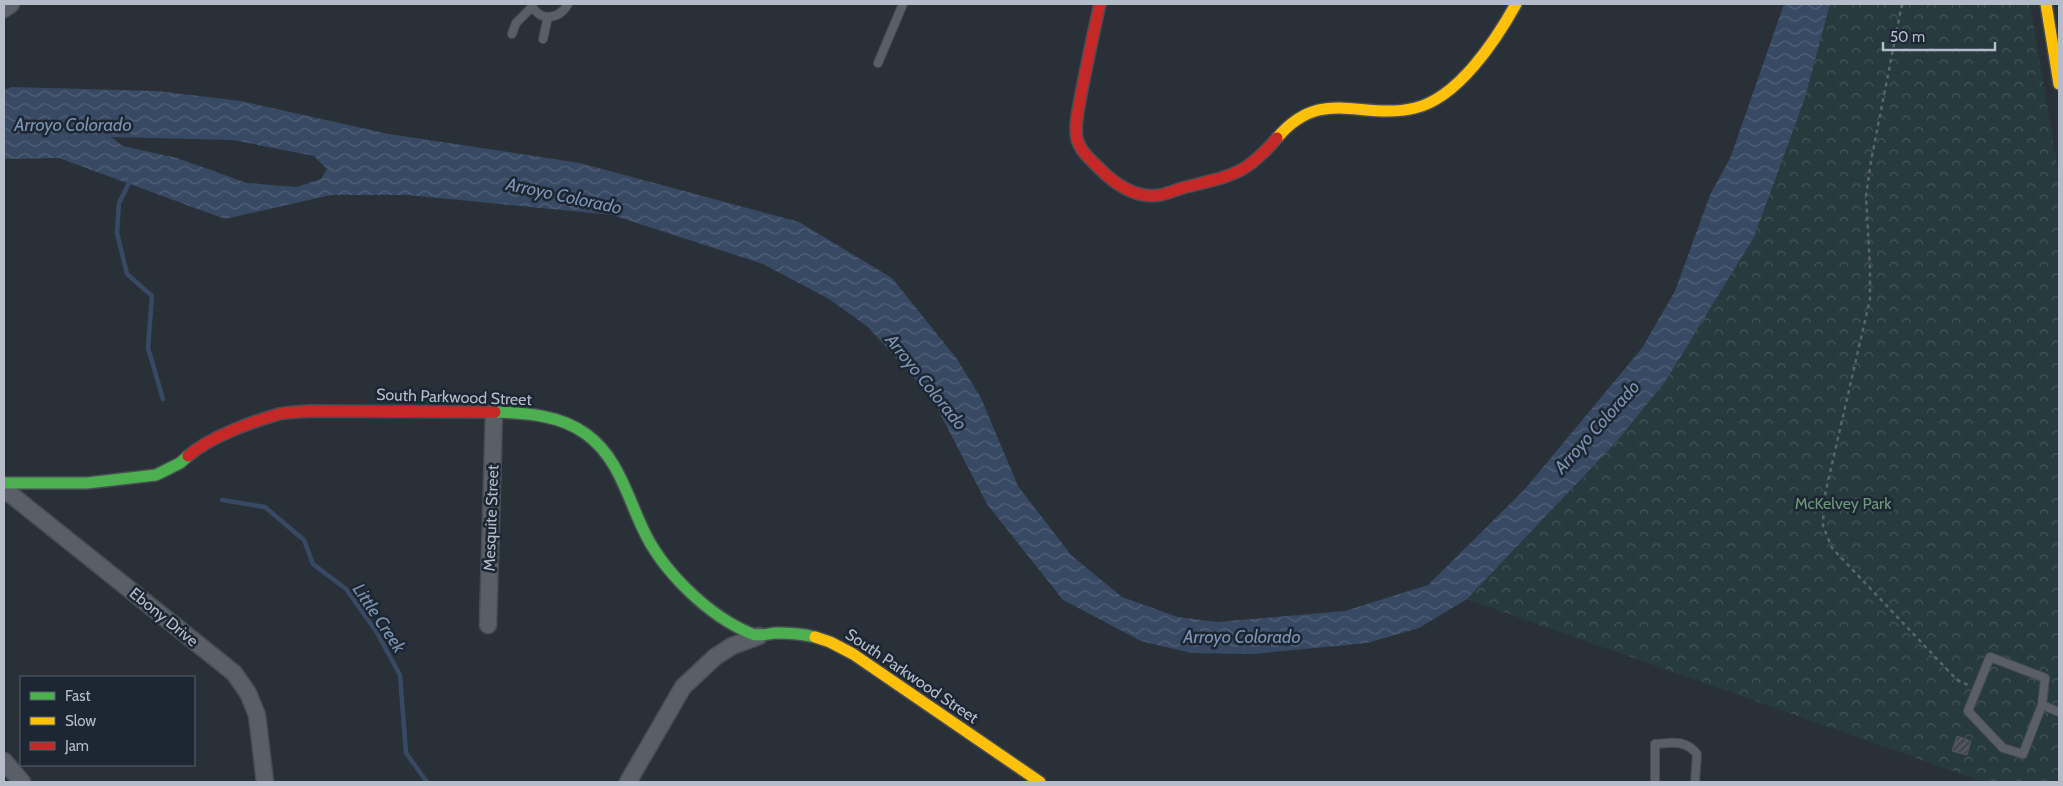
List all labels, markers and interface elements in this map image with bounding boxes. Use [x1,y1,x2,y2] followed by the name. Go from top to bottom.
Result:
[1883,20,1996,52] scale bar
[1890,28,1925,46] text: 50 m
[13,114,132,136] water label: Arroyo Colorado
[503,173,624,219] water label: Arroyo Colorado
[880,329,972,435] water label: Arroyo Colorado
[1549,376,1644,479] water label: Arroyo Colorado
[376,385,533,409] street label: South Parkwood Street
[480,464,502,572] street label: Mesquite Street
[1795,494,1892,513] park label: McKelvey Park
[348,579,411,658] water label: Little Creek
[126,584,202,650] street label: Ebony Drive
[842,625,982,728] street label: South Parkwood Street
[1182,626,1301,648] water label: Arroyo Colorado
[20,676,195,766] legend
[65,687,90,705] text: Fast
[65,712,96,730] text: Slow
[64,737,89,755] text: Jam

